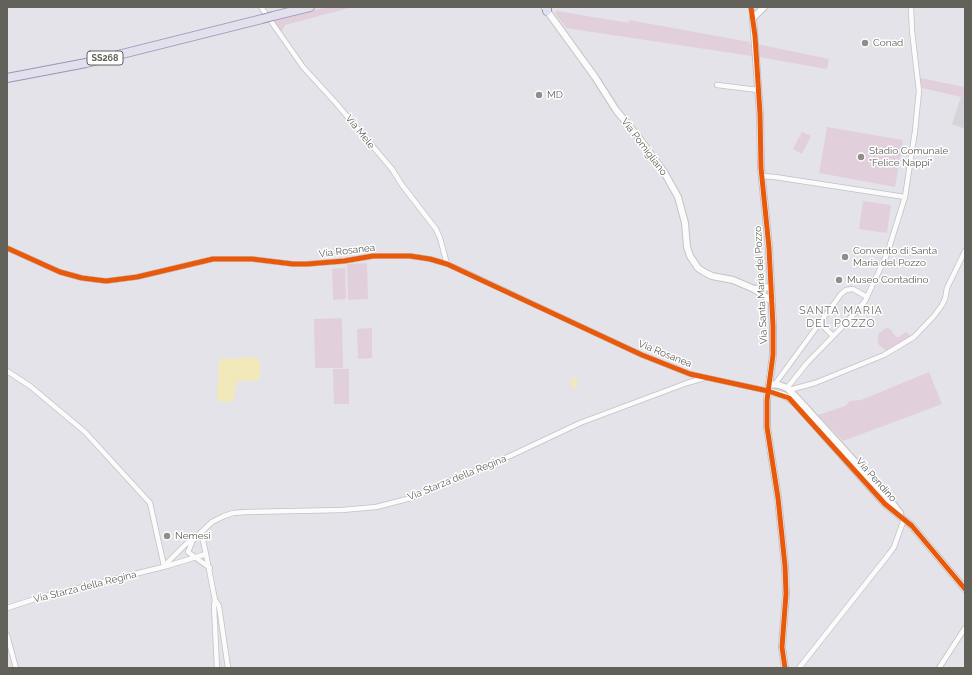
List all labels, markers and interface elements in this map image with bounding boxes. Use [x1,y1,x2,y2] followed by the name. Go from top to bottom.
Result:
[873,37,903,49] place label: Conad
[860,38,870,48] marker: Conad
[87,51,123,65] road number: SS268
[547,89,563,101] place label: MD
[534,90,544,100] marker: MD
[343,113,377,151] street label: Via Mele
[619,116,669,178] street label: Via Pomigliano
[869,145,948,168] place label: Stadio Comunale "Felice Nappi"
[856,152,866,162] marker: Stadio Comunale "Felice Nappi"
[752,226,770,344] street label: Via Santa Maria del Pozzo
[318,242,376,260] street label: Via Rosanea
[853,245,937,268] place label: Convento di Santa Maria del Pozzo
[840,252,850,262] marker: Convento di Santa Maria del Pozzo
[847,274,928,286] place label: Museo Contadino
[834,275,844,285] marker: Museo Contadino
[799,304,883,330] district label: SANTA MARIA DEL POZZO
[636,338,694,370] street label: Via Rosanea
[406,453,508,503] street label: Via Starza della Regina
[853,456,899,504] street label: Via Pendino
[175,530,211,542] place label: Nemesi
[162,531,172,541] marker: Nemesi
[32,568,138,606] street label: Via Starza della Regina

